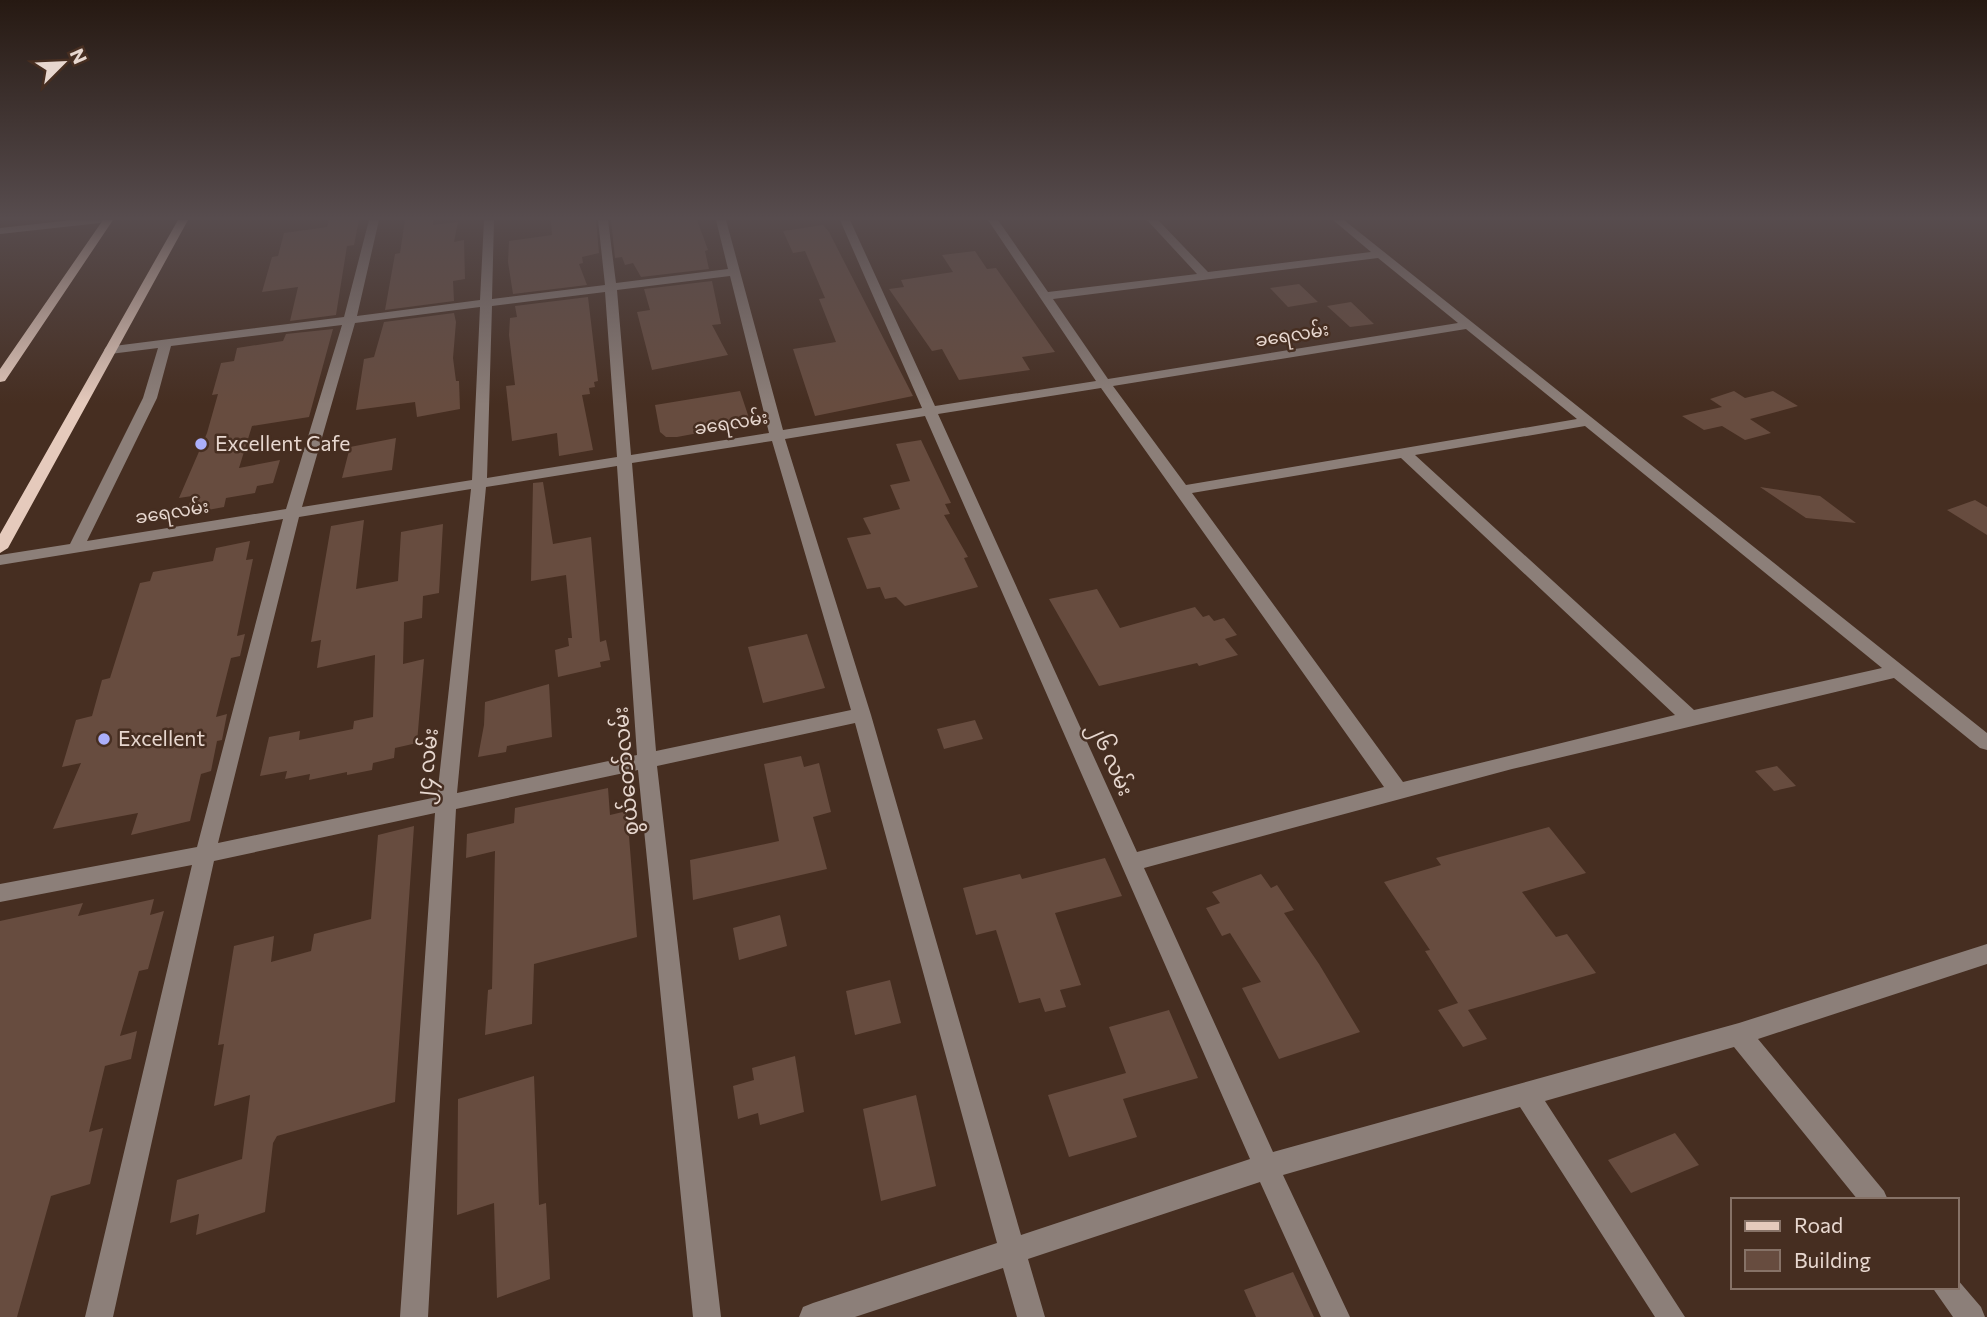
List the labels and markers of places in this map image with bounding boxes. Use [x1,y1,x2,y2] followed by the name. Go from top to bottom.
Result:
[215,430,350,455] place label: Excellent Cafe
[193,436,209,452] marker: Excellent Cafe
[118,725,205,750] place label: Excellent
[96,731,112,747] marker: Excellent

